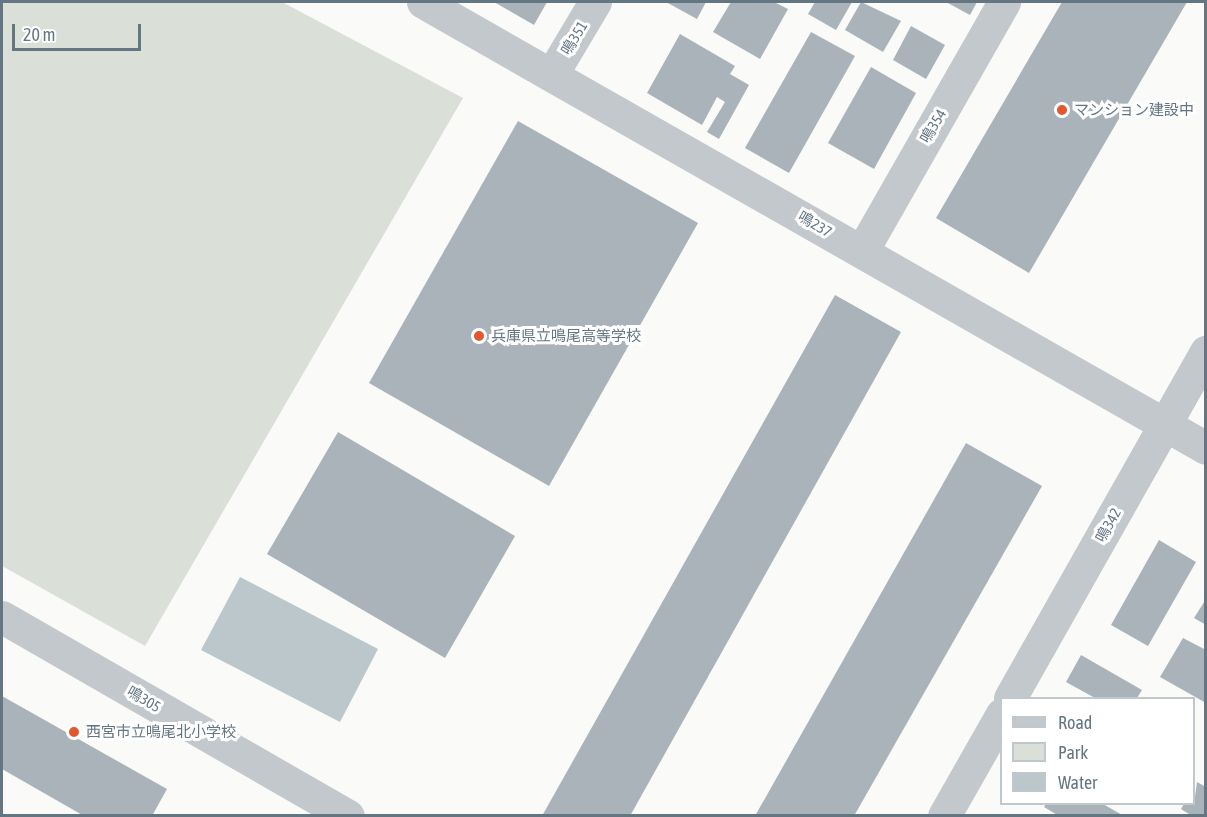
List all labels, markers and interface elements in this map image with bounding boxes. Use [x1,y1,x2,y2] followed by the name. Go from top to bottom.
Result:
[15,12,144,50] scale bar
[557,18,591,58] street label: 鳴351
[23,24,55,45] text: 20 m
[1074,101,1194,119] place label: マンション建設中
[1055,103,1069,117] marker: マンション建設中
[916,106,950,146] street label: 鳴354
[795,207,835,241] street label: 鳴237
[491,327,641,345] place label: 兵庫県立鳴尾高等学校
[472,329,486,343] marker: 兵庫県立鳴尾高等学校
[1091,505,1125,545] street label: 鳴342
[124,682,164,716] street label: 鳴305
[1000,697,1195,805] legend
[1058,712,1092,733] text: Road
[86,723,236,741] place label: 西宮市立鳴尾北小学校
[67,725,81,739] marker: 西宮市立鳴尾北小学校
[1058,742,1088,763] text: Park
[1058,772,1097,793] text: Water

